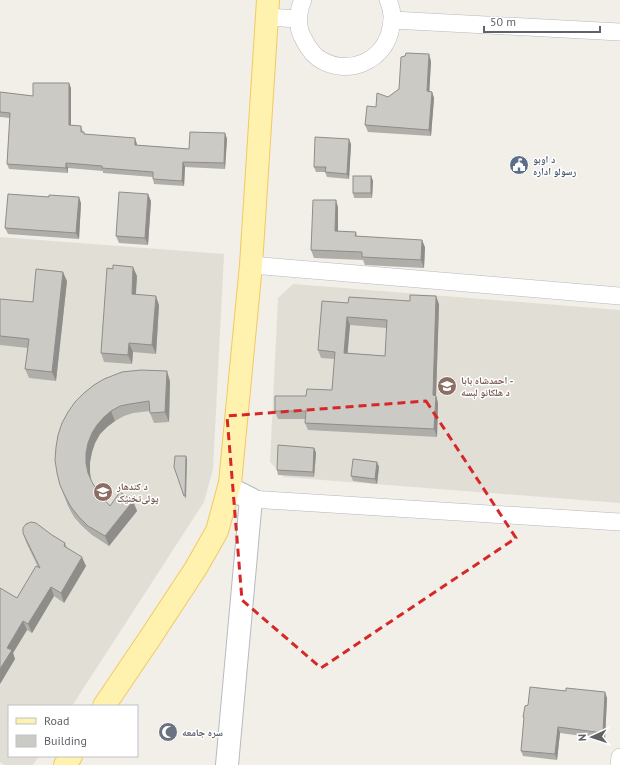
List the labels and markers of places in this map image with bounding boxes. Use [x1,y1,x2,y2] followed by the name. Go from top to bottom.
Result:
[533,153,577,178] place label: د اوبو رسولو اداره
[508,154,530,176] public building icon: د اوبو رسولو اداره
[461,374,514,399] place label: احمدشاه بابا - د هلکانو لېسه
[436,375,458,397] school or university icon: احمدشاه بابا - د هلکانو لېسه
[116,480,159,505] place label: د کندهار پولی‌تخنیک
[92,481,114,503] school or university icon: د کندهار پولی‌تخنیک
[157,721,179,743] mosque icon: سره جامعه
[182,726,223,739] place label: سره جامعه

